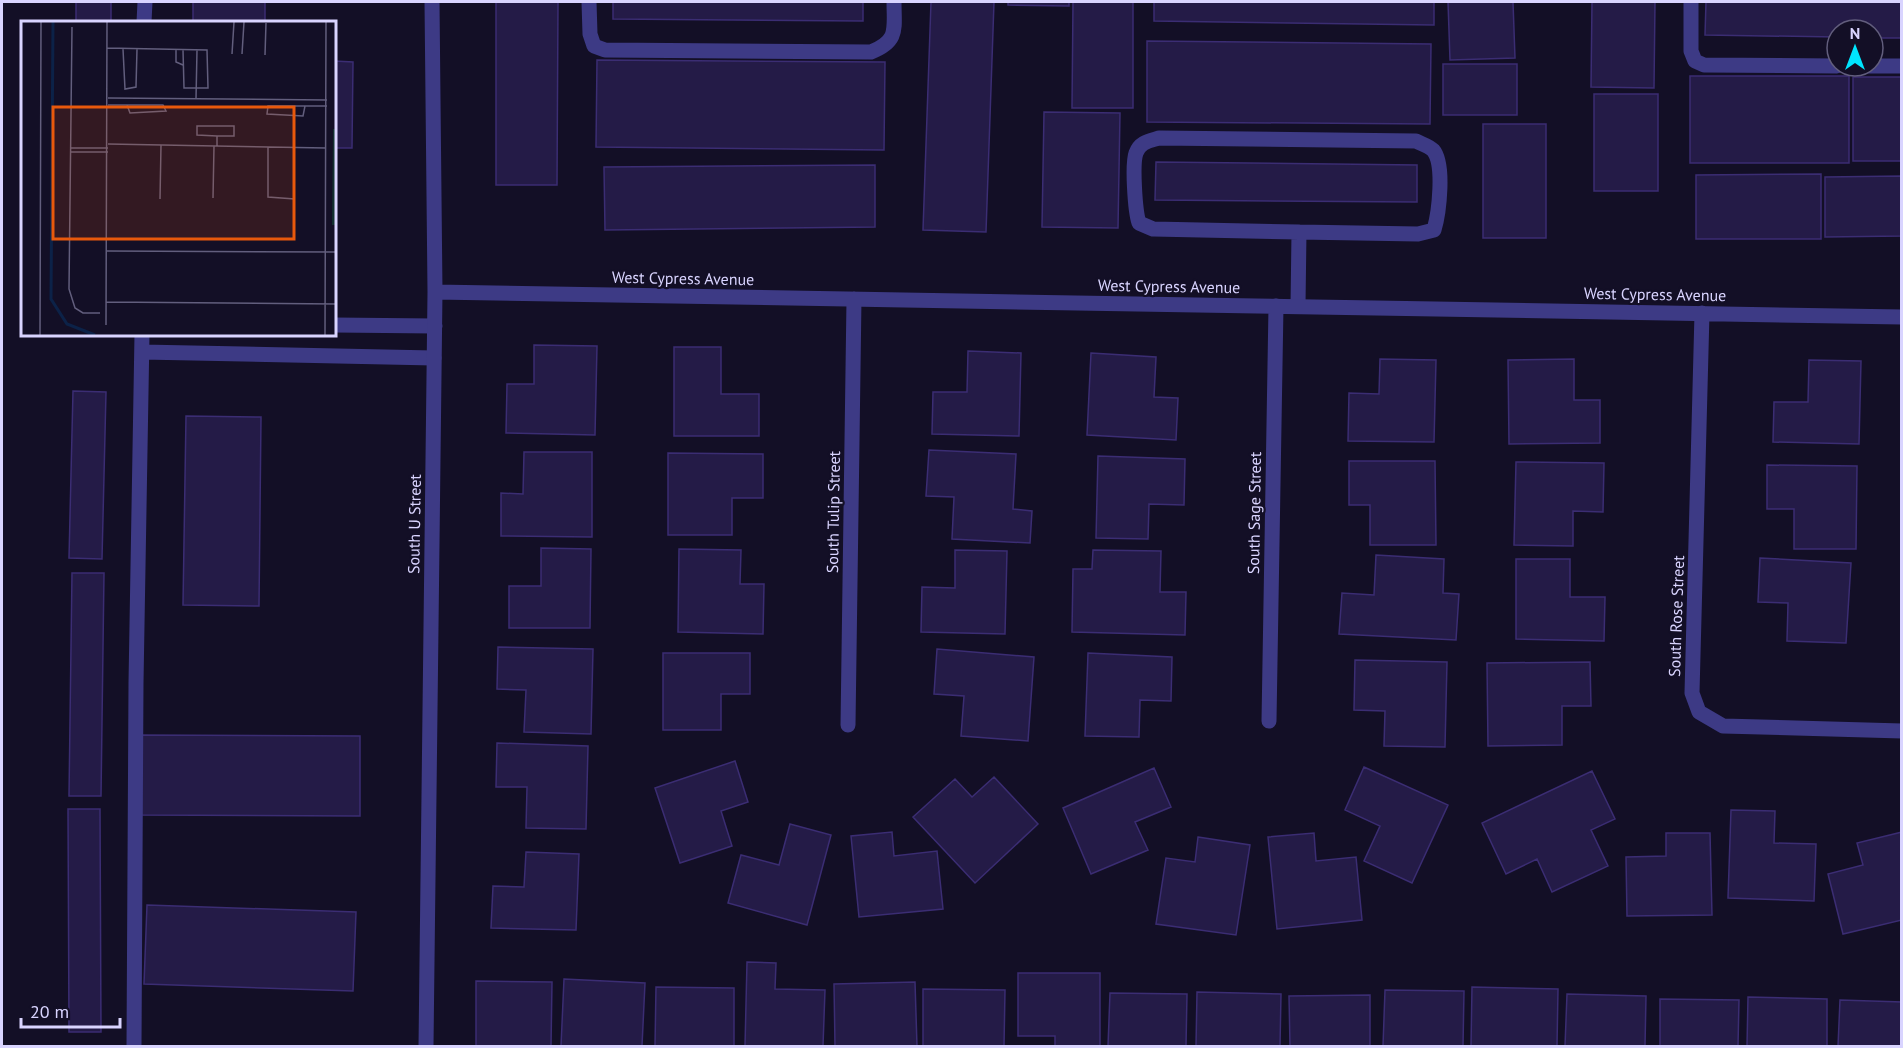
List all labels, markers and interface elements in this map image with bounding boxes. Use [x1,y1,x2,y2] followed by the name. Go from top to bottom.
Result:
[1825,18,1885,78] north arrow
[21,21,336,336] inset map
[1850,23,1860,43] text: N
[612,267,754,289] street label: West Cypress Avenue
[1098,275,1240,297] street label: West Cypress Avenue
[1584,283,1726,305] street label: West Cypress Avenue
[822,450,844,573] street label: South Tulip Street
[1243,451,1265,574] street label: South Sage Street
[403,473,425,574] street label: South U Street
[1664,554,1688,677] street label: South Rose Street
[21,991,120,1029] scale bar
[30,1000,69,1023] text: 20 m

